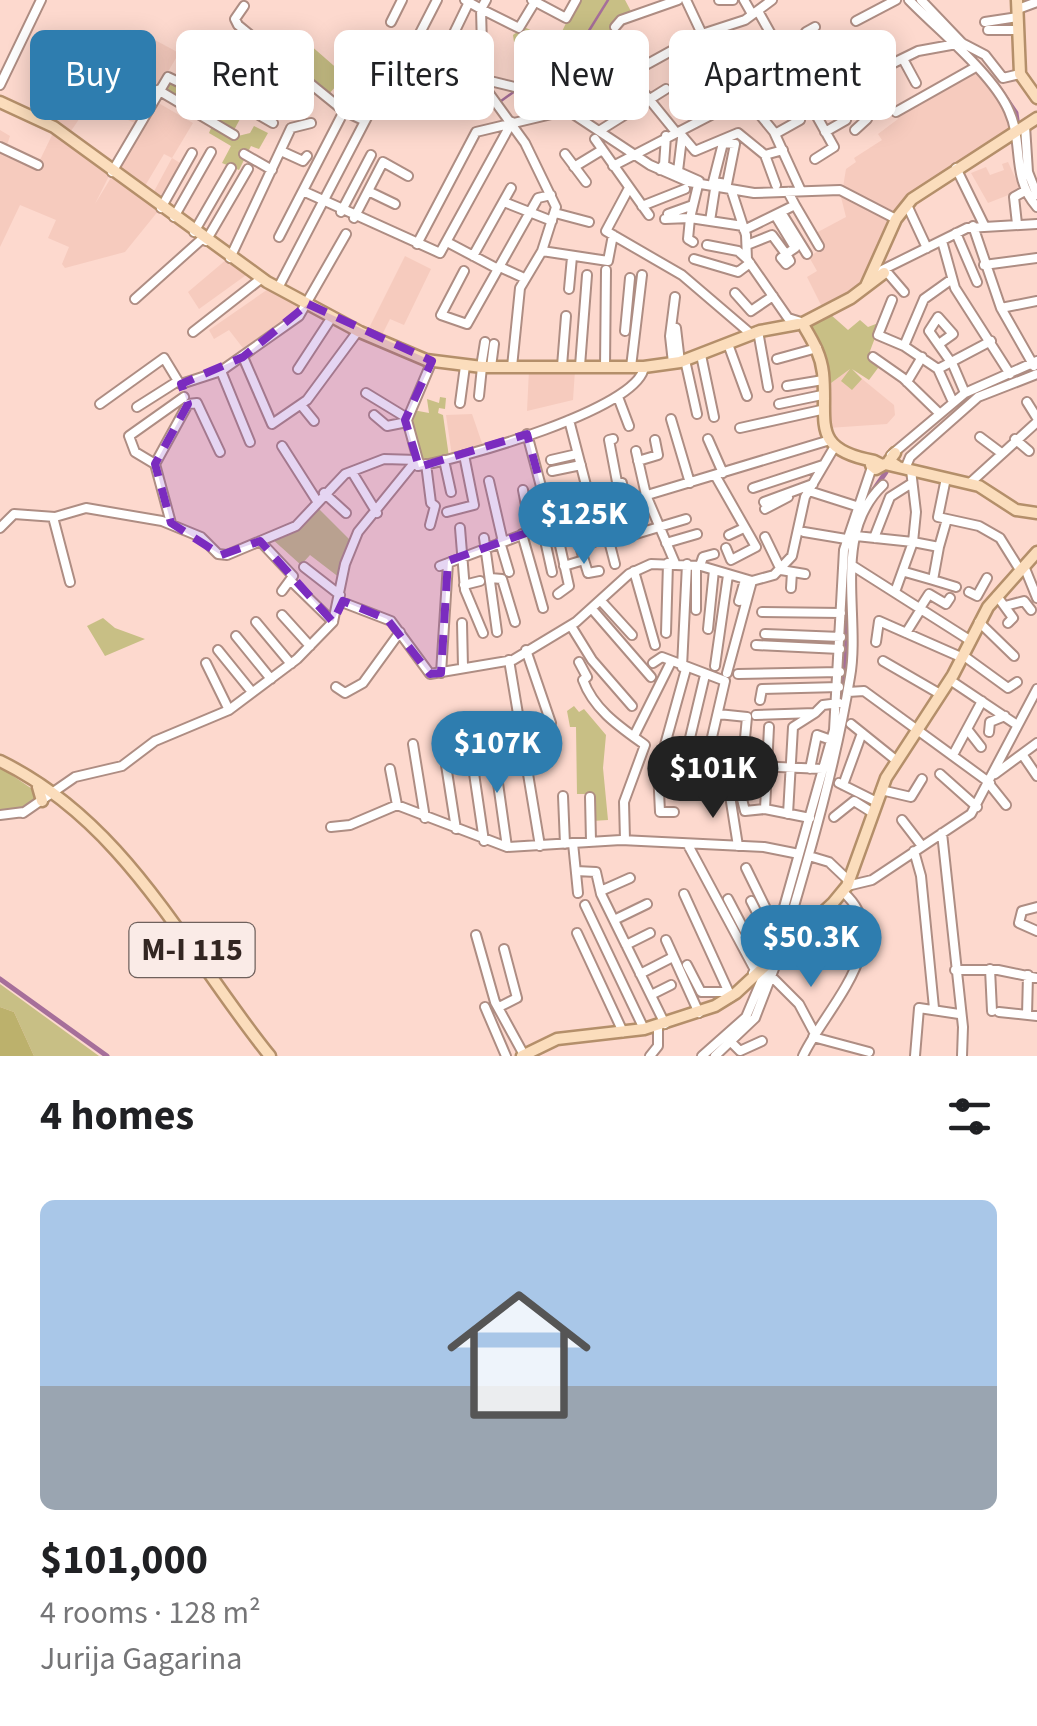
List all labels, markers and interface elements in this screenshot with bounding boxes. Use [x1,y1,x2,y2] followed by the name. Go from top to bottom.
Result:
[30,30,156,120] chip: Buy
[176,30,314,120] chip: Rent
[334,30,494,120] chip: Filters
[514,30,649,120] chip: New
[669,30,896,120] chip: Apartment
[514,482,654,567] pin: $125K
[540,491,628,537] text: $125K
[427,711,567,796] pin: $107K
[453,720,541,766] text: $107K
[643,736,783,821] pin: $101K
[669,745,757,791] text: $101K
[730,905,892,990] pin: $50.3K
[763,914,859,960] text: $50.3K
[130,923,254,977] road number: M-I 115
[40,1086,194,1146] text: 4 homes
[942,1089,997,1144] icon: filters
[429,1265,609,1445] icon: home
[40,1530,208,1590] text: $101,000
[40,1590,261,1636] text: 4 rooms · 128 m²
[40,1636,242,1682] text: Jurija Gagarina

